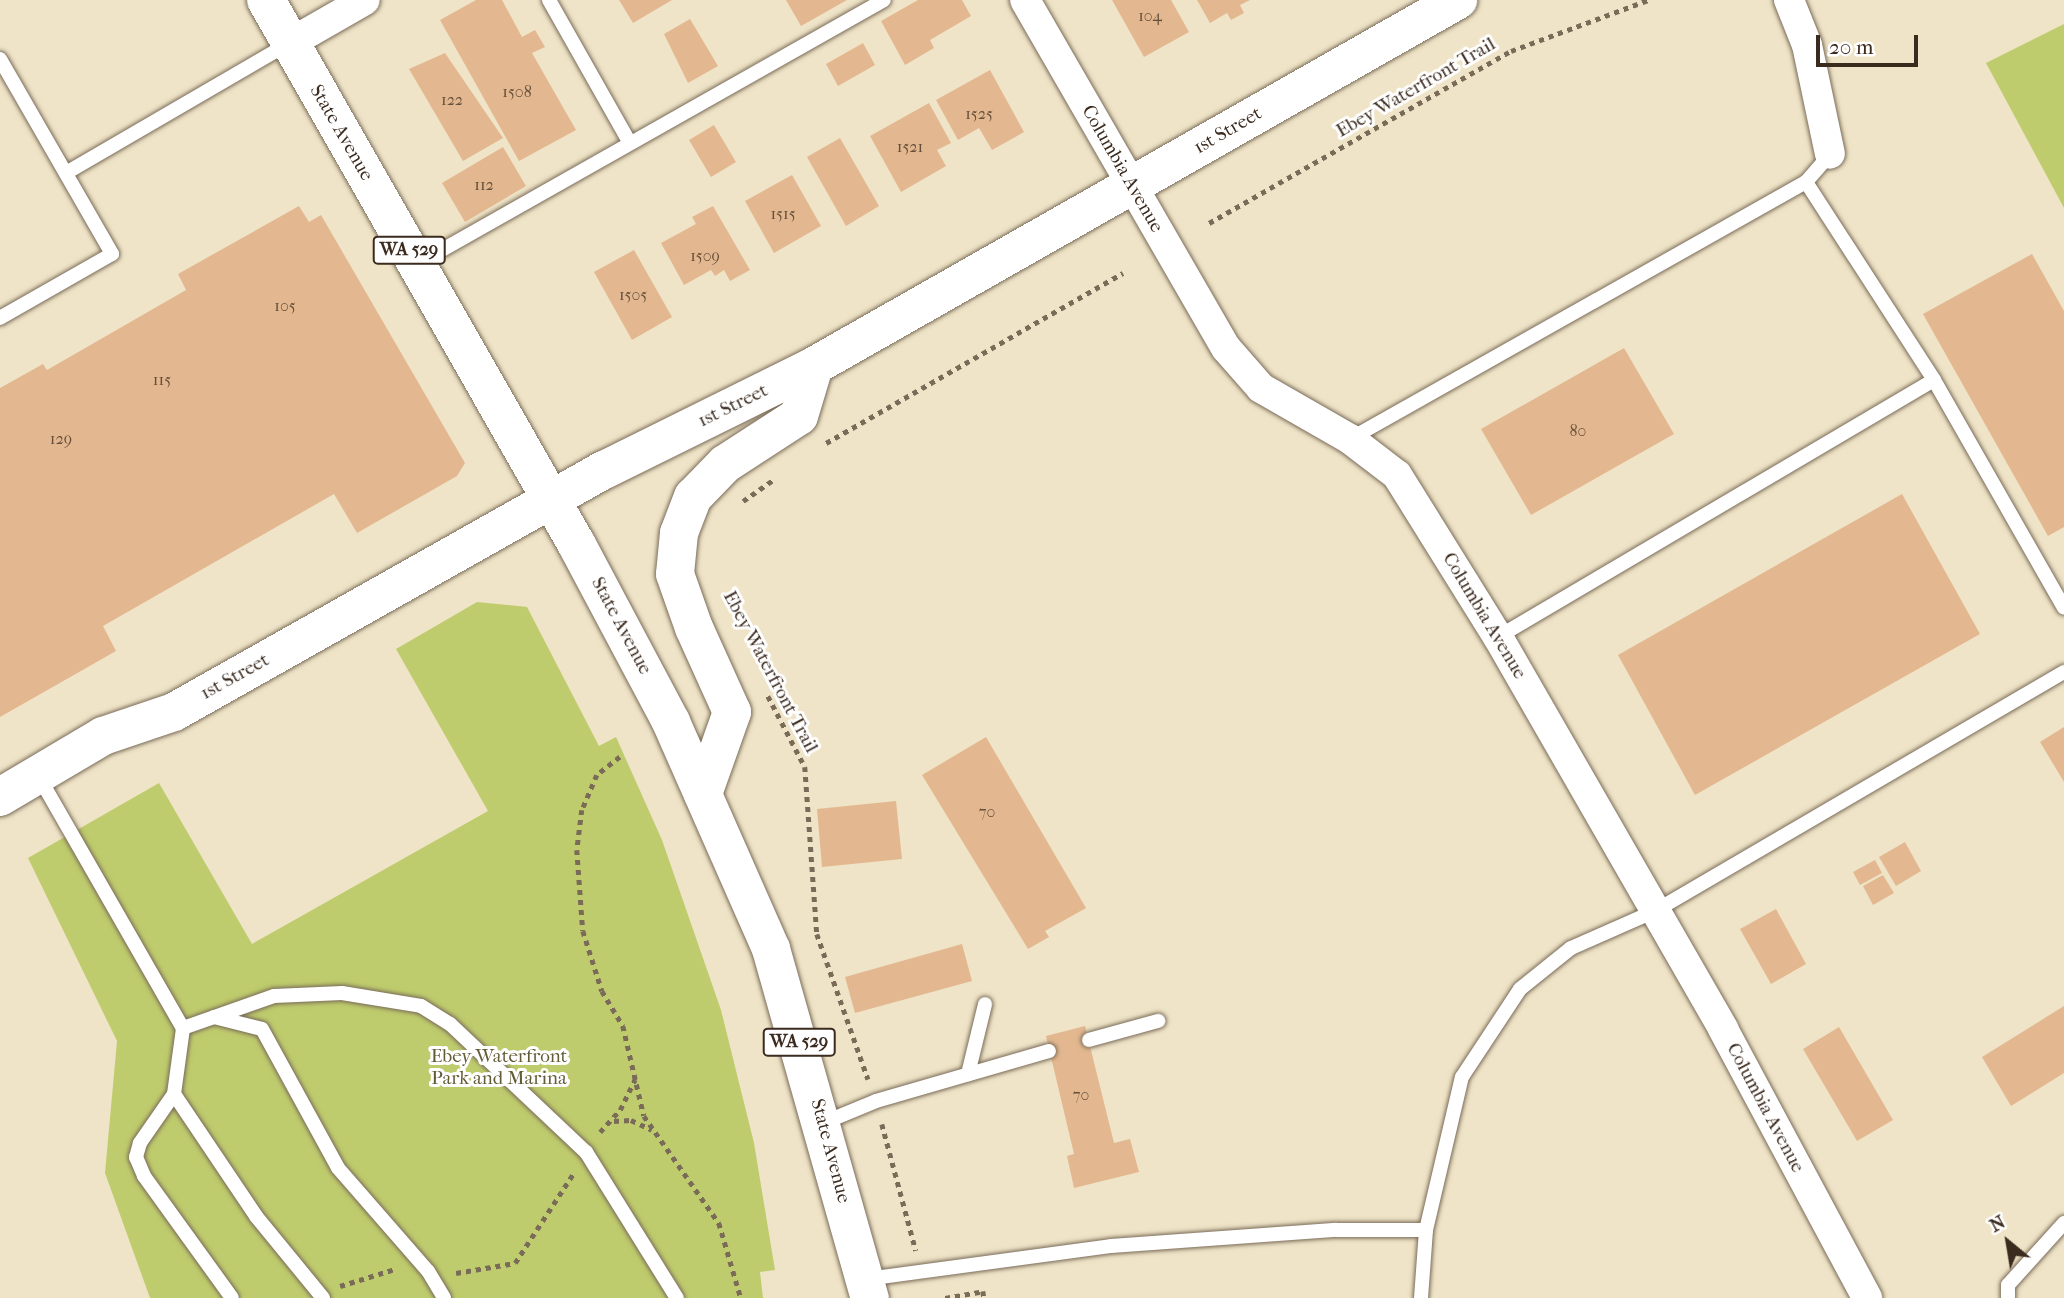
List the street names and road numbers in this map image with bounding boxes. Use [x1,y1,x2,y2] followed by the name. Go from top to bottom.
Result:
[1332,33,1500,143] street label: Ebey Waterfront Trail
[304,81,378,185] street label: State Avenue
[1076,101,1168,237] street label: Columbia Avenue
[1190,102,1266,160] street label: 1st Street
[372,236,446,264] road number: WA 529
[694,379,772,433] street label: 1st Street
[1437,549,1531,683] street label: Columbia Avenue
[586,573,656,679] street label: State Avenue
[718,587,822,757] street label: Ebey Waterfront Trail
[197,649,273,705] street label: 1st Street
[762,1028,836,1056] road number: WA 529
[1721,1039,1809,1177] street label: Columbia Avenue
[805,1096,855,1206] street label: State Avenue

